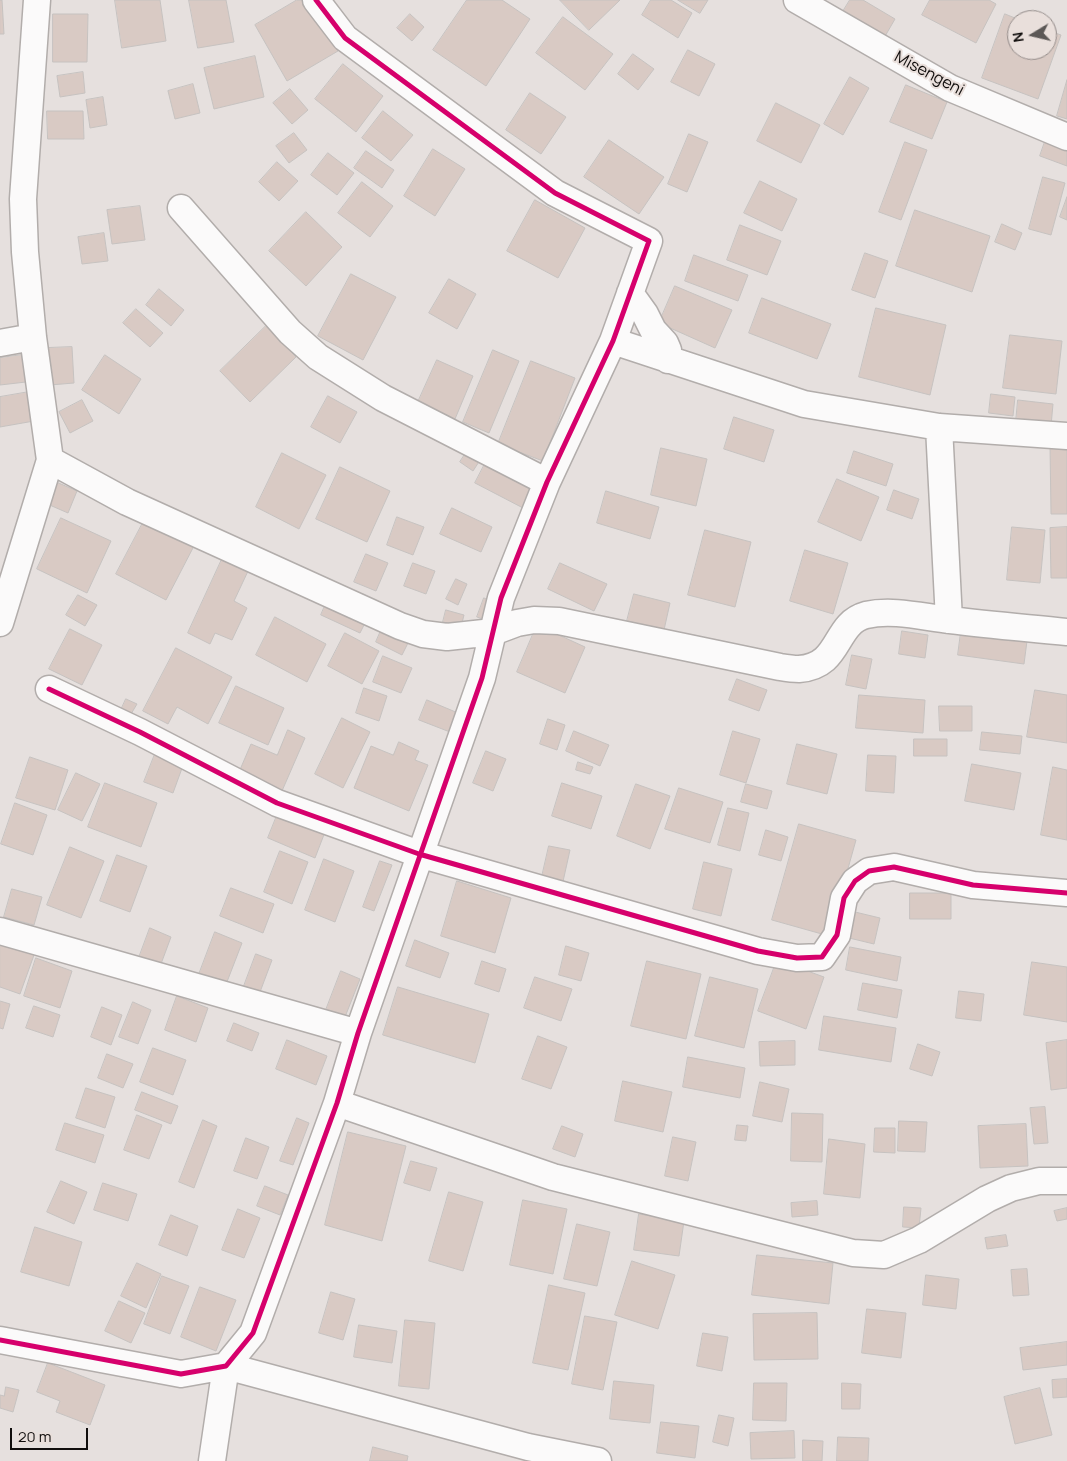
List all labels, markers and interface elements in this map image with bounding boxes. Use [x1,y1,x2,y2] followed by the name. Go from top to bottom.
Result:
[1007,10,1057,60] north arrow
[1008,31,1028,44] text: N
[891,48,967,100] street label: Misengeni
[12,1418,90,1450] scale bar
[18,1426,51,1447] text: 20 m

